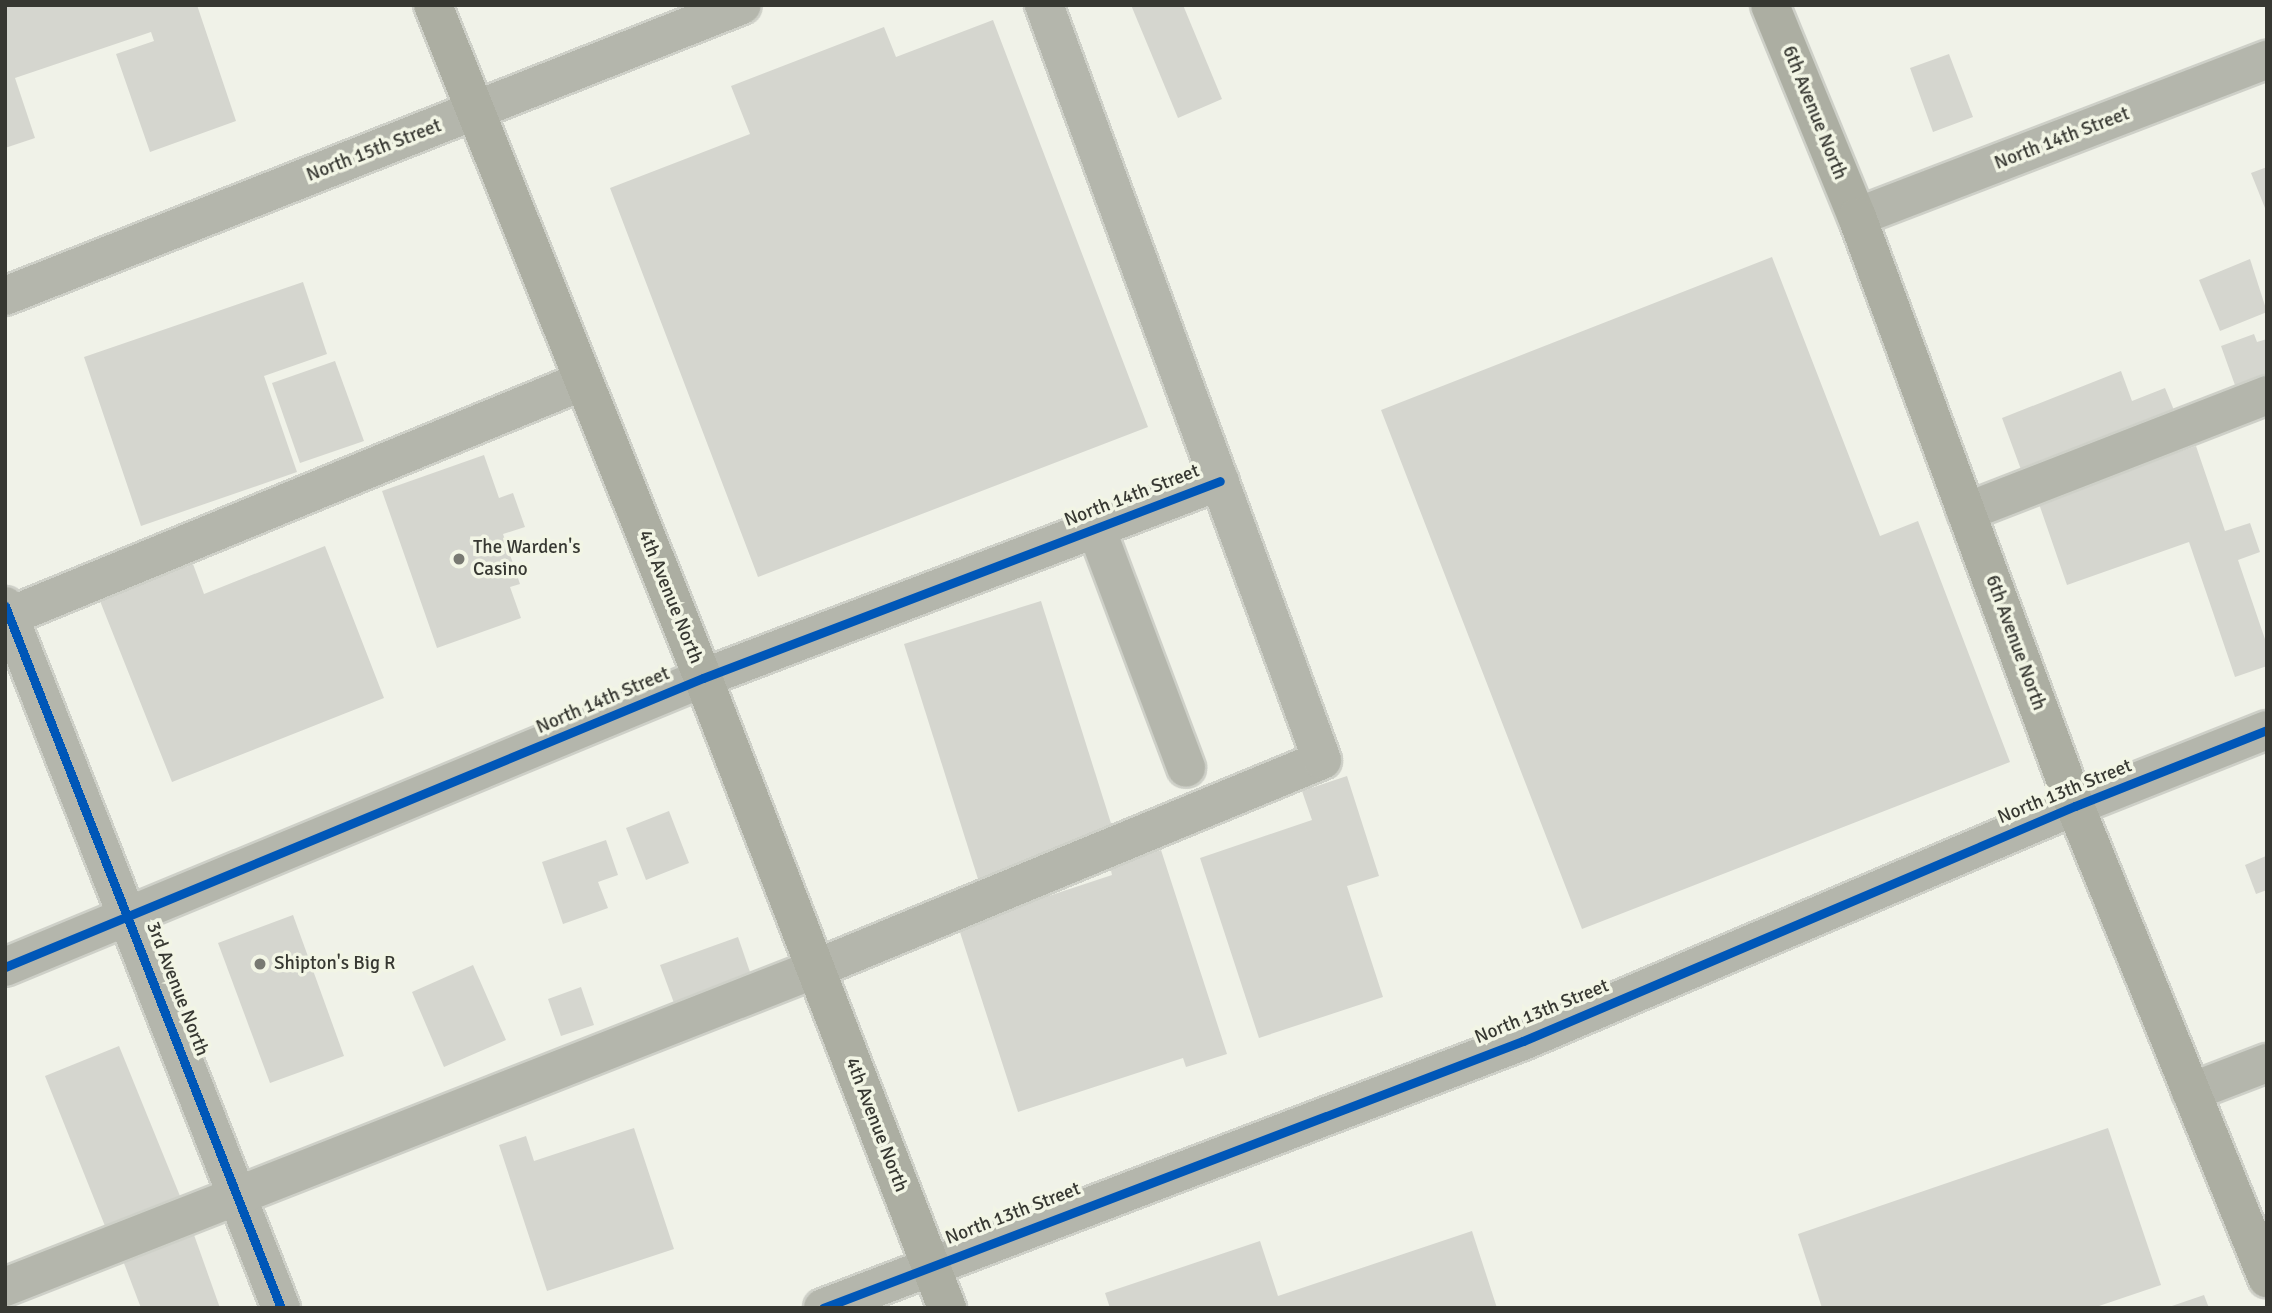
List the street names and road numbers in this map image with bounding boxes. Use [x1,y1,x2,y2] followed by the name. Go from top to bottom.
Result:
[1777,43,1851,183] street label: 6th Avenue North
[1991,103,2133,175] street label: North 14th Street
[303,115,445,187] street label: North 15th Street
[1061,460,1203,532] street label: North 14th Street
[633,527,707,667] street label: 4th Avenue North
[1980,572,2050,714] street label: 6th Avenue North
[533,663,673,739] street label: North 14th Street
[1995,755,2135,829] street label: North 13th Street
[141,919,213,1059] street label: 3rd Avenue North
[1472,975,1612,1049] street label: North 13th Street
[840,1055,912,1195] street label: 4th Avenue North
[942,1178,1084,1250] street label: North 13th Street

